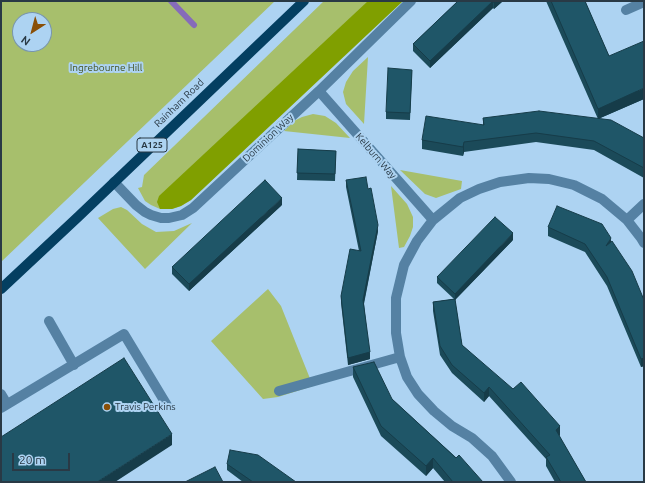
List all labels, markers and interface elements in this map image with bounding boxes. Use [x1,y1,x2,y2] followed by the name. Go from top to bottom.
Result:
[12,12,52,52] north arrow
[19,34,32,48] text: N
[70,62,142,74] park label: Ingrebourne Hill
[152,76,206,130] street label: Rainham Road
[240,111,296,165] street label: Dominion Way
[353,131,399,181] street label: Kelburn Way
[137,138,167,152] road number: A125
[115,401,176,413] place label: Travis Perkins
[102,402,112,412] marker: Travis Perkins
[14,445,72,471] scale bar
[19,453,46,466] text: 20 m

